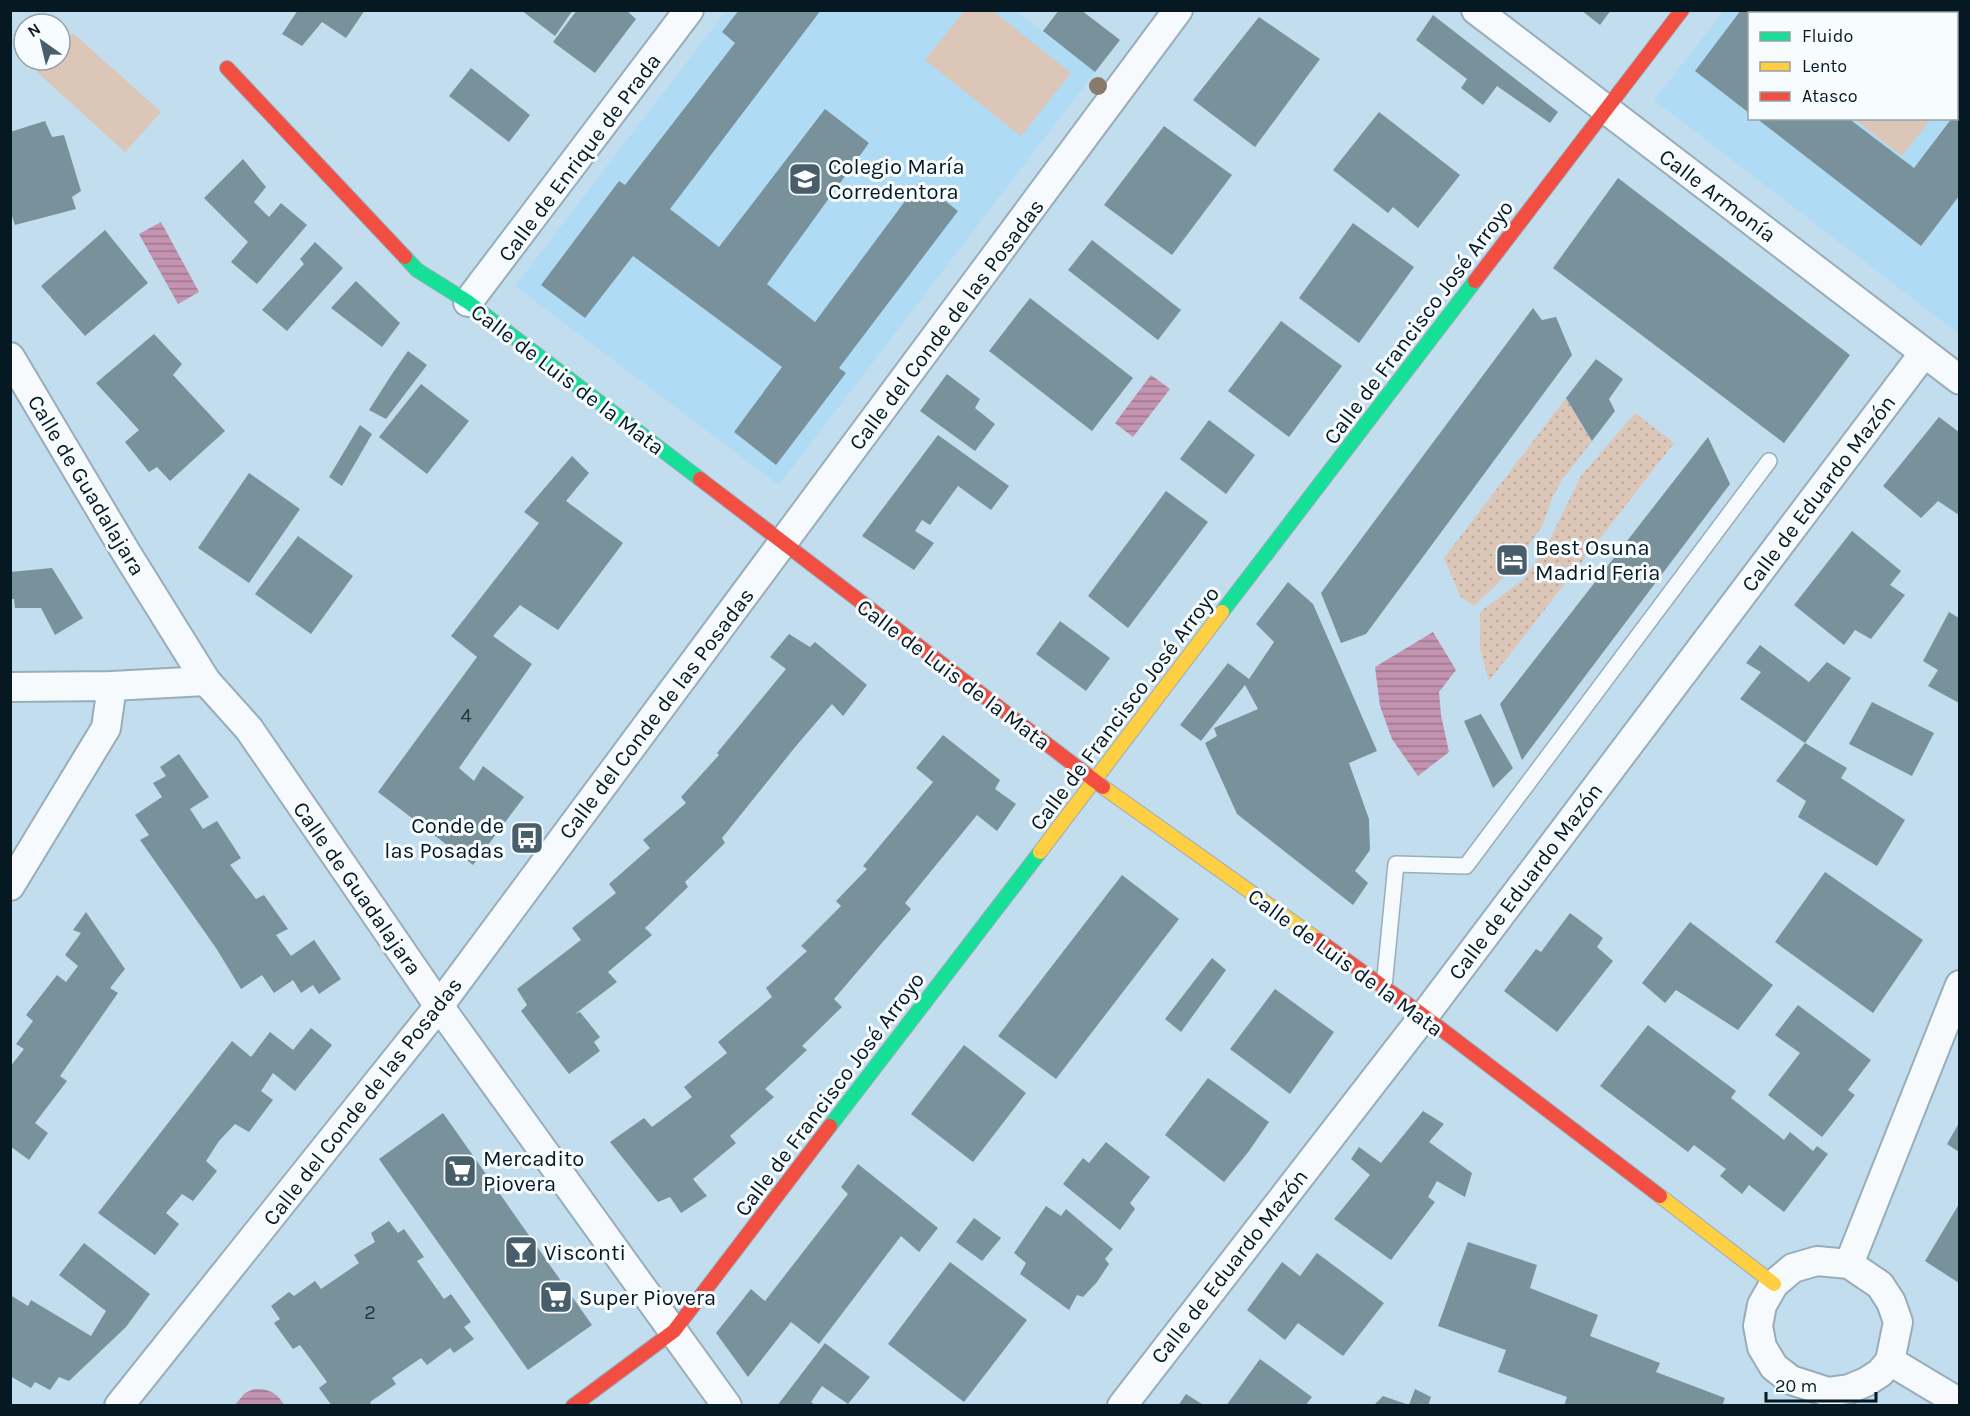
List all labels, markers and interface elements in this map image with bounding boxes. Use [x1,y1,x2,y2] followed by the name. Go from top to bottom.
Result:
[12,12,72,72] north arrow
[1748,12,1958,120] legend
[24,19,44,41] text: N
[1802,25,1853,47] text: Fluido
[493,48,667,267] street label: Calle de Enrique de Prada
[1802,55,1847,77] text: Lento
[1802,85,1858,107] text: Atasco
[1654,143,1781,248] street label: Calle Armonía
[828,154,965,205] place label: Colegio María Corredentora
[787,161,823,197] school or university icon: Colegio María Corredentora
[844,194,1050,455] street label: Calle del Conde de las Posadas
[1319,195,1519,450] street label: Calle de Francisco José Arroyo
[466,299,669,461] street label: Calle de Luis de la Mata
[22,390,150,581] street label: Calle de Guadalajara
[1736,390,1901,597] street label: Calle de Eduardo Mazón
[1535,535,1660,586] place label: Best Osuna Madrid Feria
[1494,542,1530,578] hotel icon: Best Osuna Madrid Feria
[1025,581,1225,836] street label: Calle de Francisco José Arroyo
[554,583,760,844] street label: Calle del Conde de las Posadas
[852,594,1055,756] street label: Calle de Luis de la Mata
[460,704,472,727] house number: 4
[1443,778,1608,985] street label: Calle de Eduardo Mazón
[287,797,427,980] street label: Calle de Guadalajara
[384,813,504,864] place label: Conde de las Posadas
[509,820,545,856] bus stop icon: Conde de las Posadas
[1243,883,1448,1042] street label: Calle de Luis de la Mata
[730,967,930,1222] street label: Calle de Francisco José Arroyo
[258,972,468,1231] street label: Calle del Conde de las Posadas
[483,1146,584,1197] place label: Mercadito Piovera
[442,1153,478,1189] supermarket icon: Mercadito Piovera
[1146,1164,1314,1369] street label: Calle de Eduardo Mazón
[503,1234,539,1270] bar icon: Visconti
[544,1240,626,1266] place label: Visconti
[538,1279,574,1315] supermarket icon: Super Piovera
[579,1285,716,1311] place label: Super Piovera
[364,1301,376,1324] house number: 2
[1766,1365,1876,1403] scale bar
[1775,1375,1817,1397] text: 20 m

